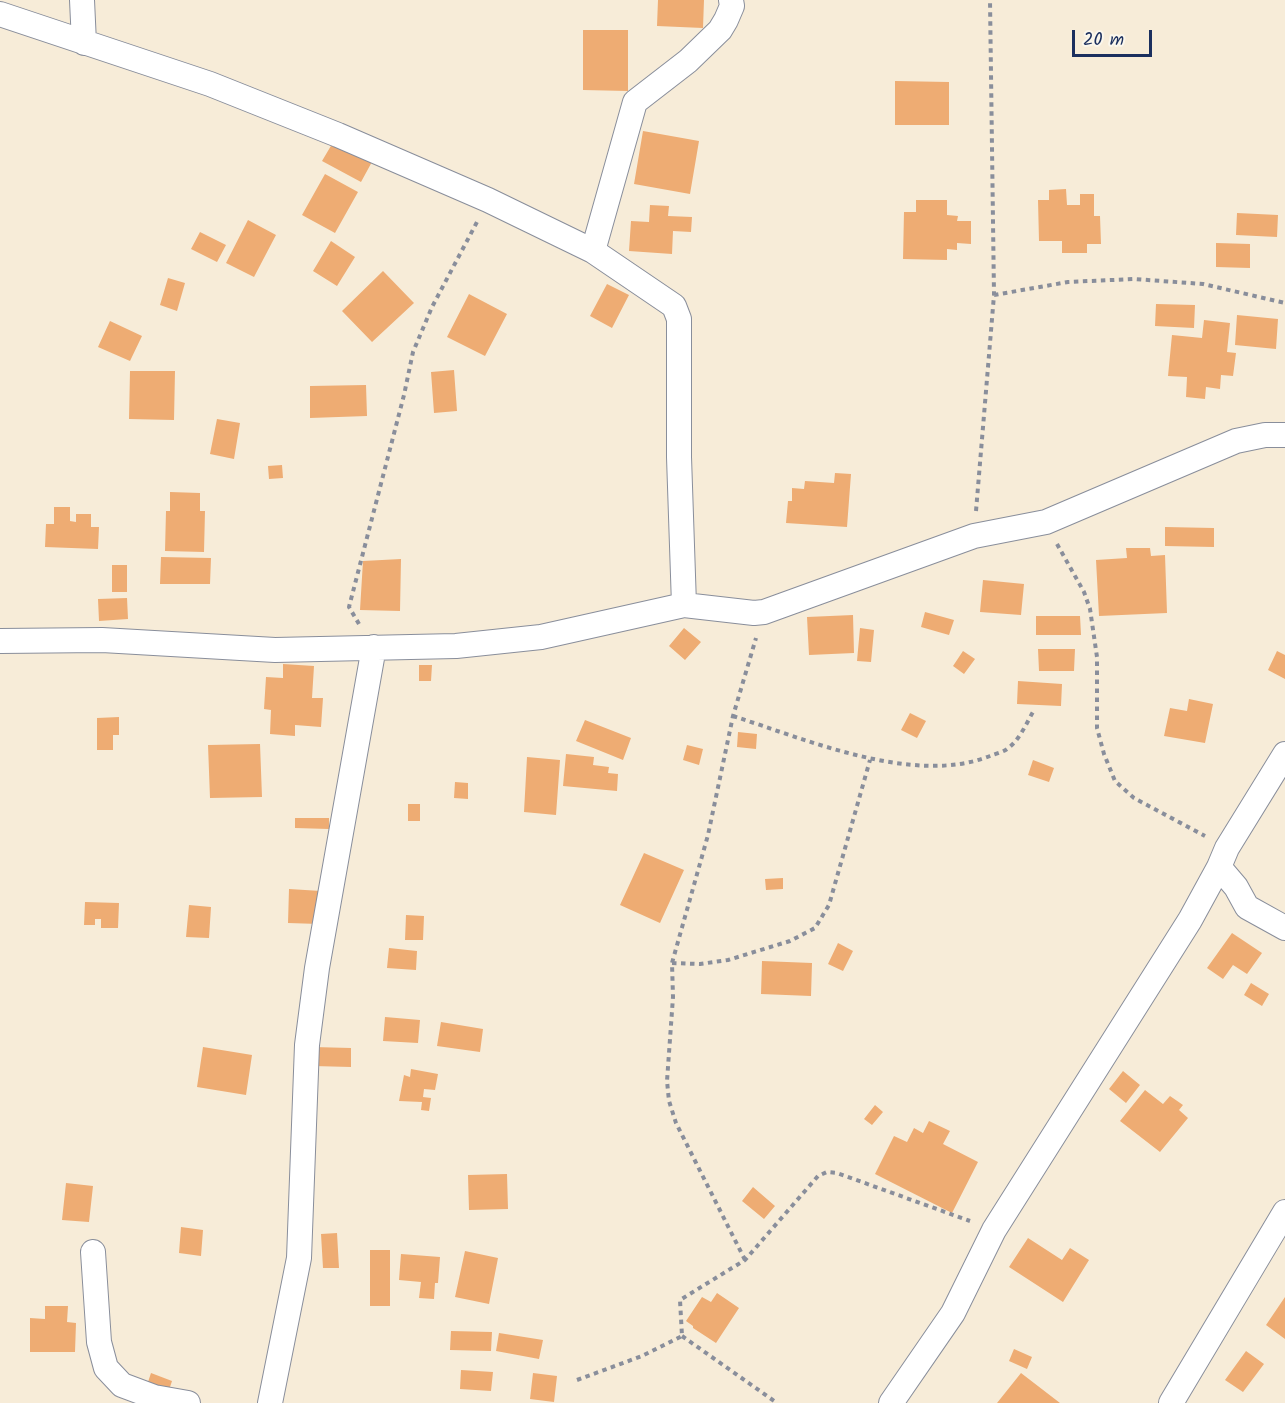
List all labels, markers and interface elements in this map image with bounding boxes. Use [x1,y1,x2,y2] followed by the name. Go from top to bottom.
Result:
[1075,18,1154,56] scale bar
[1083,26,1124,55] text: 20 m

